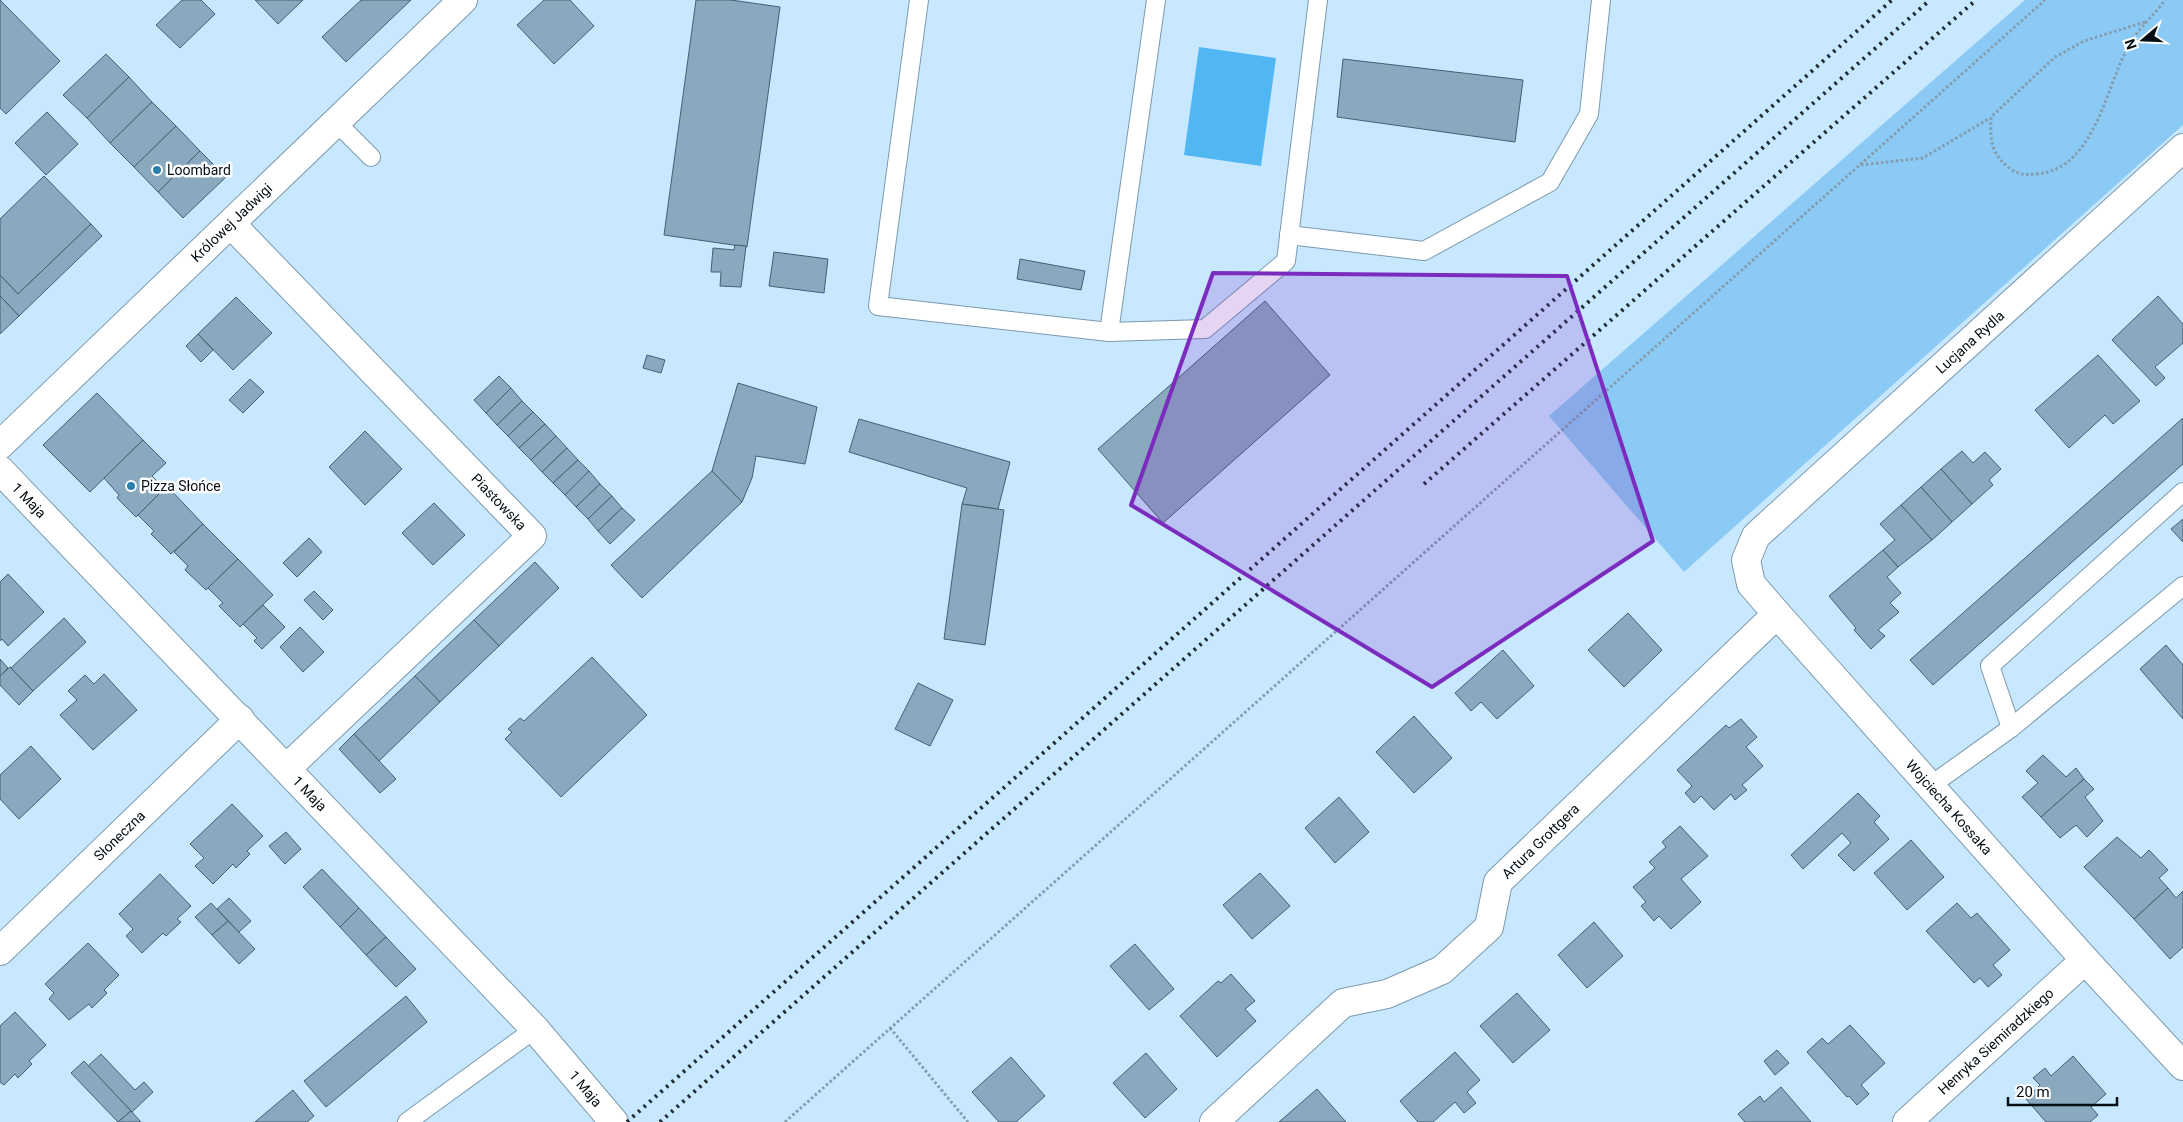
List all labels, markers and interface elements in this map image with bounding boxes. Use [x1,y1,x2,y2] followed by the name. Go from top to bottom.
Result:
[2118,15,2168,65] north arrow
[2122,37,2140,52] text: N
[167,162,231,178] place label: Loombard
[151,164,163,176] marker: Loombard
[188,180,275,265] street label: Królowej Jadwigi
[1933,307,2007,377] street label: Lucjana Rydla
[468,470,530,533] street label: Piastowska
[141,478,221,494] place label: Pizza Słońce
[9,480,49,521] street label: 1 Maja
[125,480,137,492] marker: Pizza Słońce
[1903,757,1995,858] street label: Wojciecha Kossaka
[289,773,330,814] street label: 1 Maja
[1499,800,1582,882] street label: Artura Grottgera
[90,807,148,864] street label: Słoneczna
[1935,985,2057,1098] street label: Henryka Siemiradzkiego
[566,1067,605,1110] street label: 1 Maja
[2008,1074,2117,1106] scale bar
[2016,1083,2050,1101] text: 20 m

